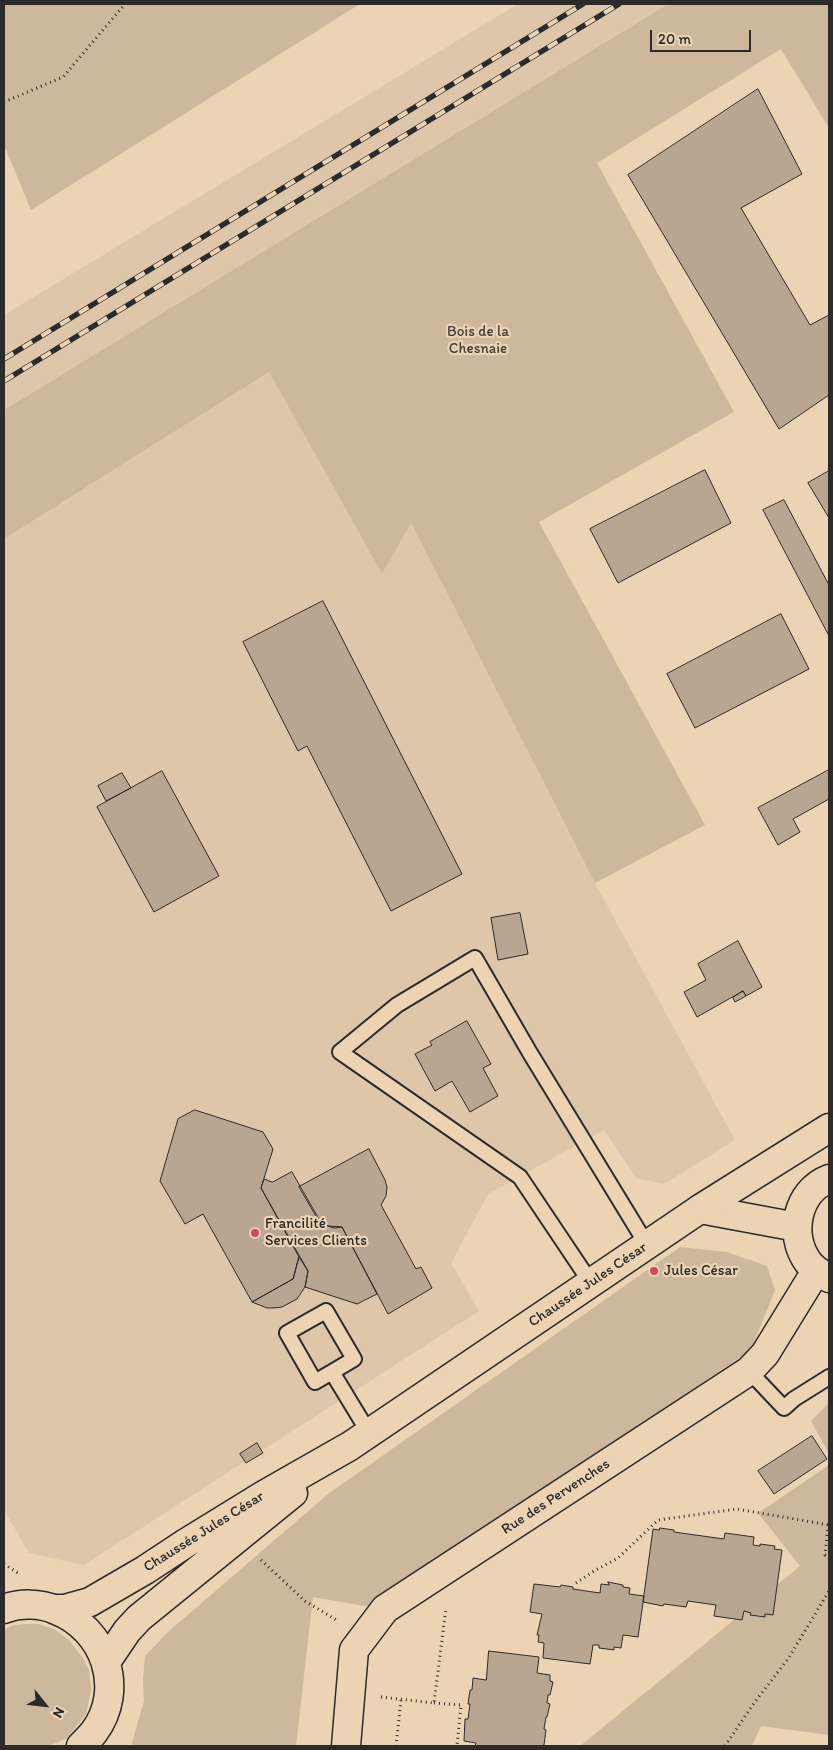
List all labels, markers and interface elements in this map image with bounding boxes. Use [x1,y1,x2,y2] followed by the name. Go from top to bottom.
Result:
[653,20,754,52] scale bar
[658,30,691,48] text: 20 m
[447,323,509,358] park label: Bois de la Chesnaie
[265,1215,367,1250] place label: Francilité Services Clients
[249,1227,261,1239] marker: Francilité Services Clients
[525,1239,651,1331] street label: Chaussée Jules César
[664,1262,738,1280] place label: Jules César
[648,1265,660,1277] marker: Jules César
[498,1455,614,1539] street label: Rue des Pervenches
[140,1488,268,1576] street label: Chaussée Jules César
[20,1680,70,1730] north arrow
[49,1704,68,1721] text: N

